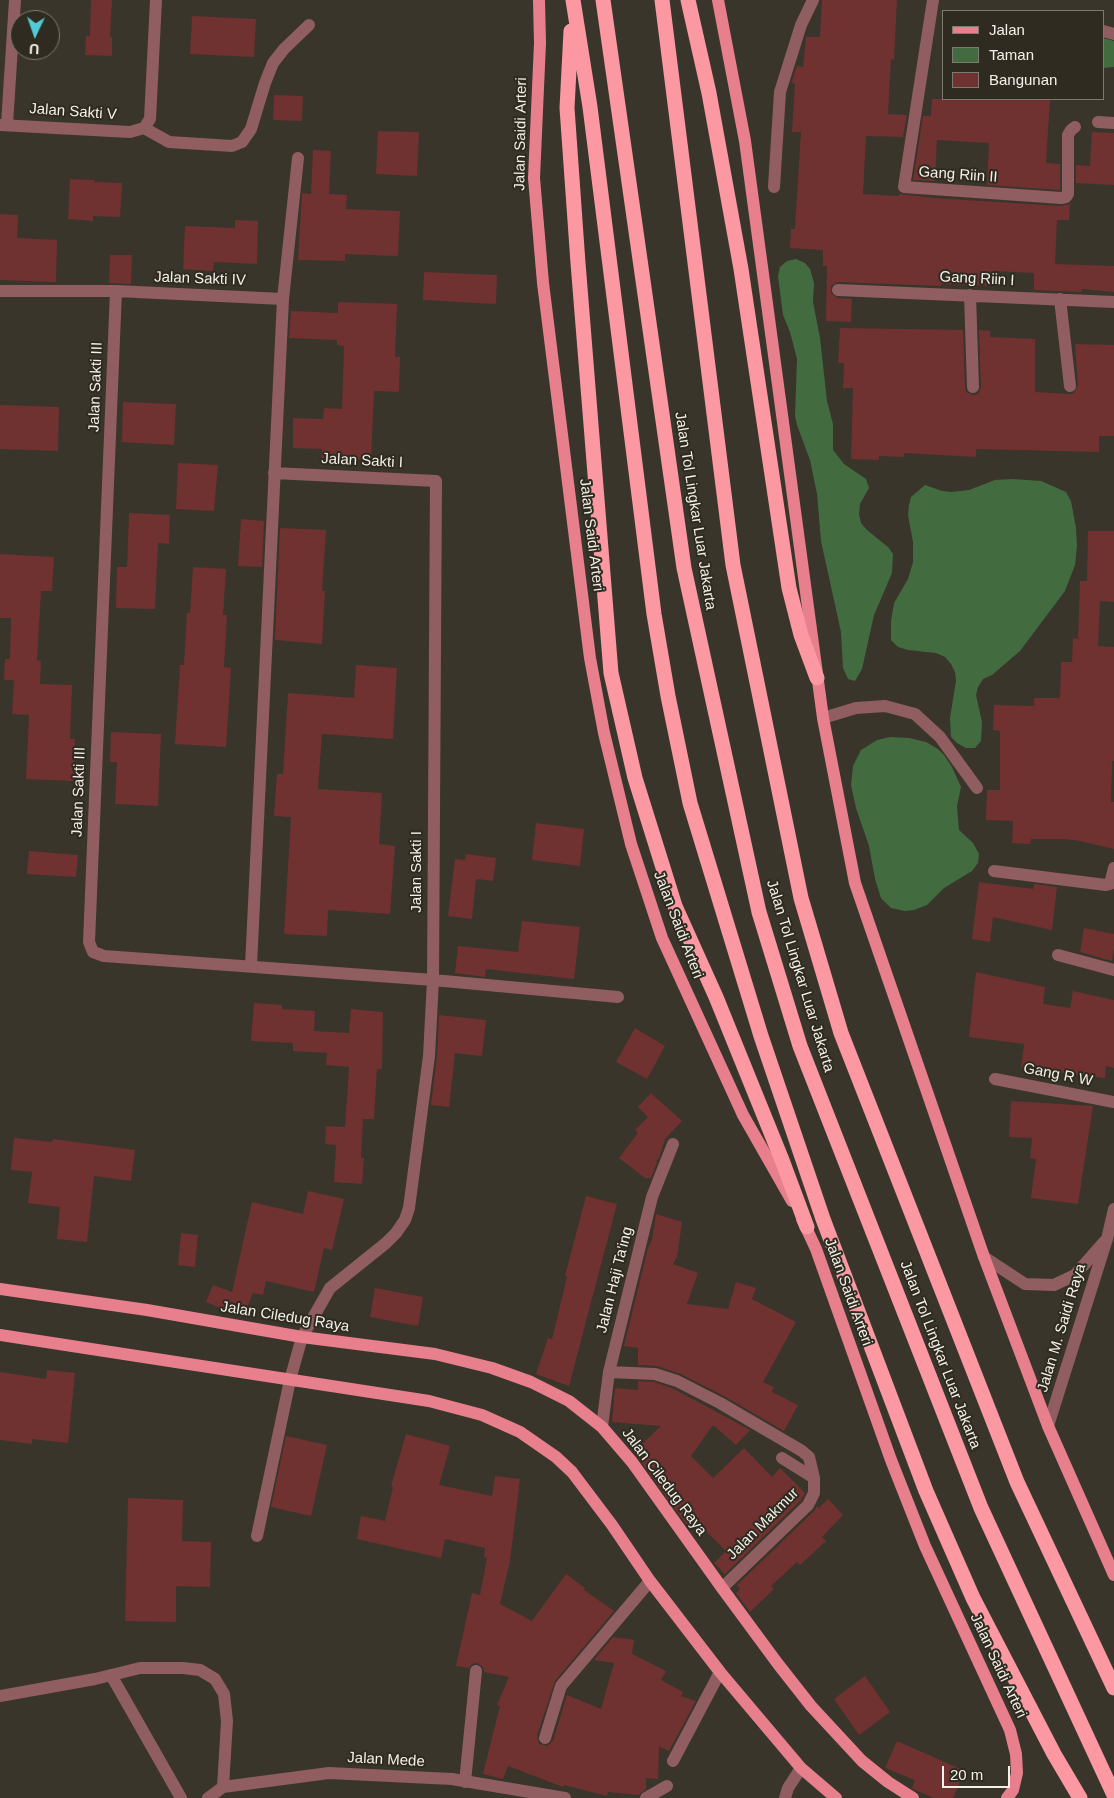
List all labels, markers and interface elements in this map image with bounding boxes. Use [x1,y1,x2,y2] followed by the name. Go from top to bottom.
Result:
[10,10,60,60] north arrow
[942,10,1104,100] legend
[989,21,1025,38] text: Jalan
[29,41,40,57] text: U
[989,46,1034,63] text: Taman
[989,71,1057,88] text: Bangunan
[511,77,531,191] street label: Jalan Saidi Arteri
[29,100,117,124] street label: Jalan Sakti V
[918,163,998,187] street label: Gang Riin II
[154,268,246,290] street label: Jalan Sakti IV
[939,268,1015,290] street label: Gang Riin I
[85,342,107,432] street label: Jalan Sakti III
[670,411,720,611] street label: Jalan Tol Lingkar Luar Jakarta
[321,450,403,472] street label: Jalan Sakti I
[575,478,607,592] street label: Jalan Saidi Arteri
[68,747,90,837] street label: Jalan Sakti III
[408,831,426,913] street label: Jalan Sakti I
[649,869,707,981] street label: Jalan Saidi Arteri
[762,878,838,1074] street label: Jalan Tol Lingkar Luar Jakarta
[1022,1059,1094,1091] street label: Gang R W
[593,1225,637,1335] street label: Jalan Haji Ta'ing
[820,1236,876,1348] street label: Jalan Saidi Arteri
[896,1258,984,1452] street label: Jalan Tol Lingkar Luar Jakarta
[1034,1262,1090,1394] street label: Jalan M. Saidi Raya
[219,1298,351,1336] street label: Jalan Ciledug Raya
[618,1425,710,1539] street label: Jalan Ciledug Raya
[723,1484,803,1564] street label: Jalan Makmur
[966,1611,1030,1721] street label: Jalan Saidi Arteri
[347,1749,425,1771] street label: Jalan Mede
[944,1756,1012,1788] scale bar
[950,1766,983,1783] text: 20 m

